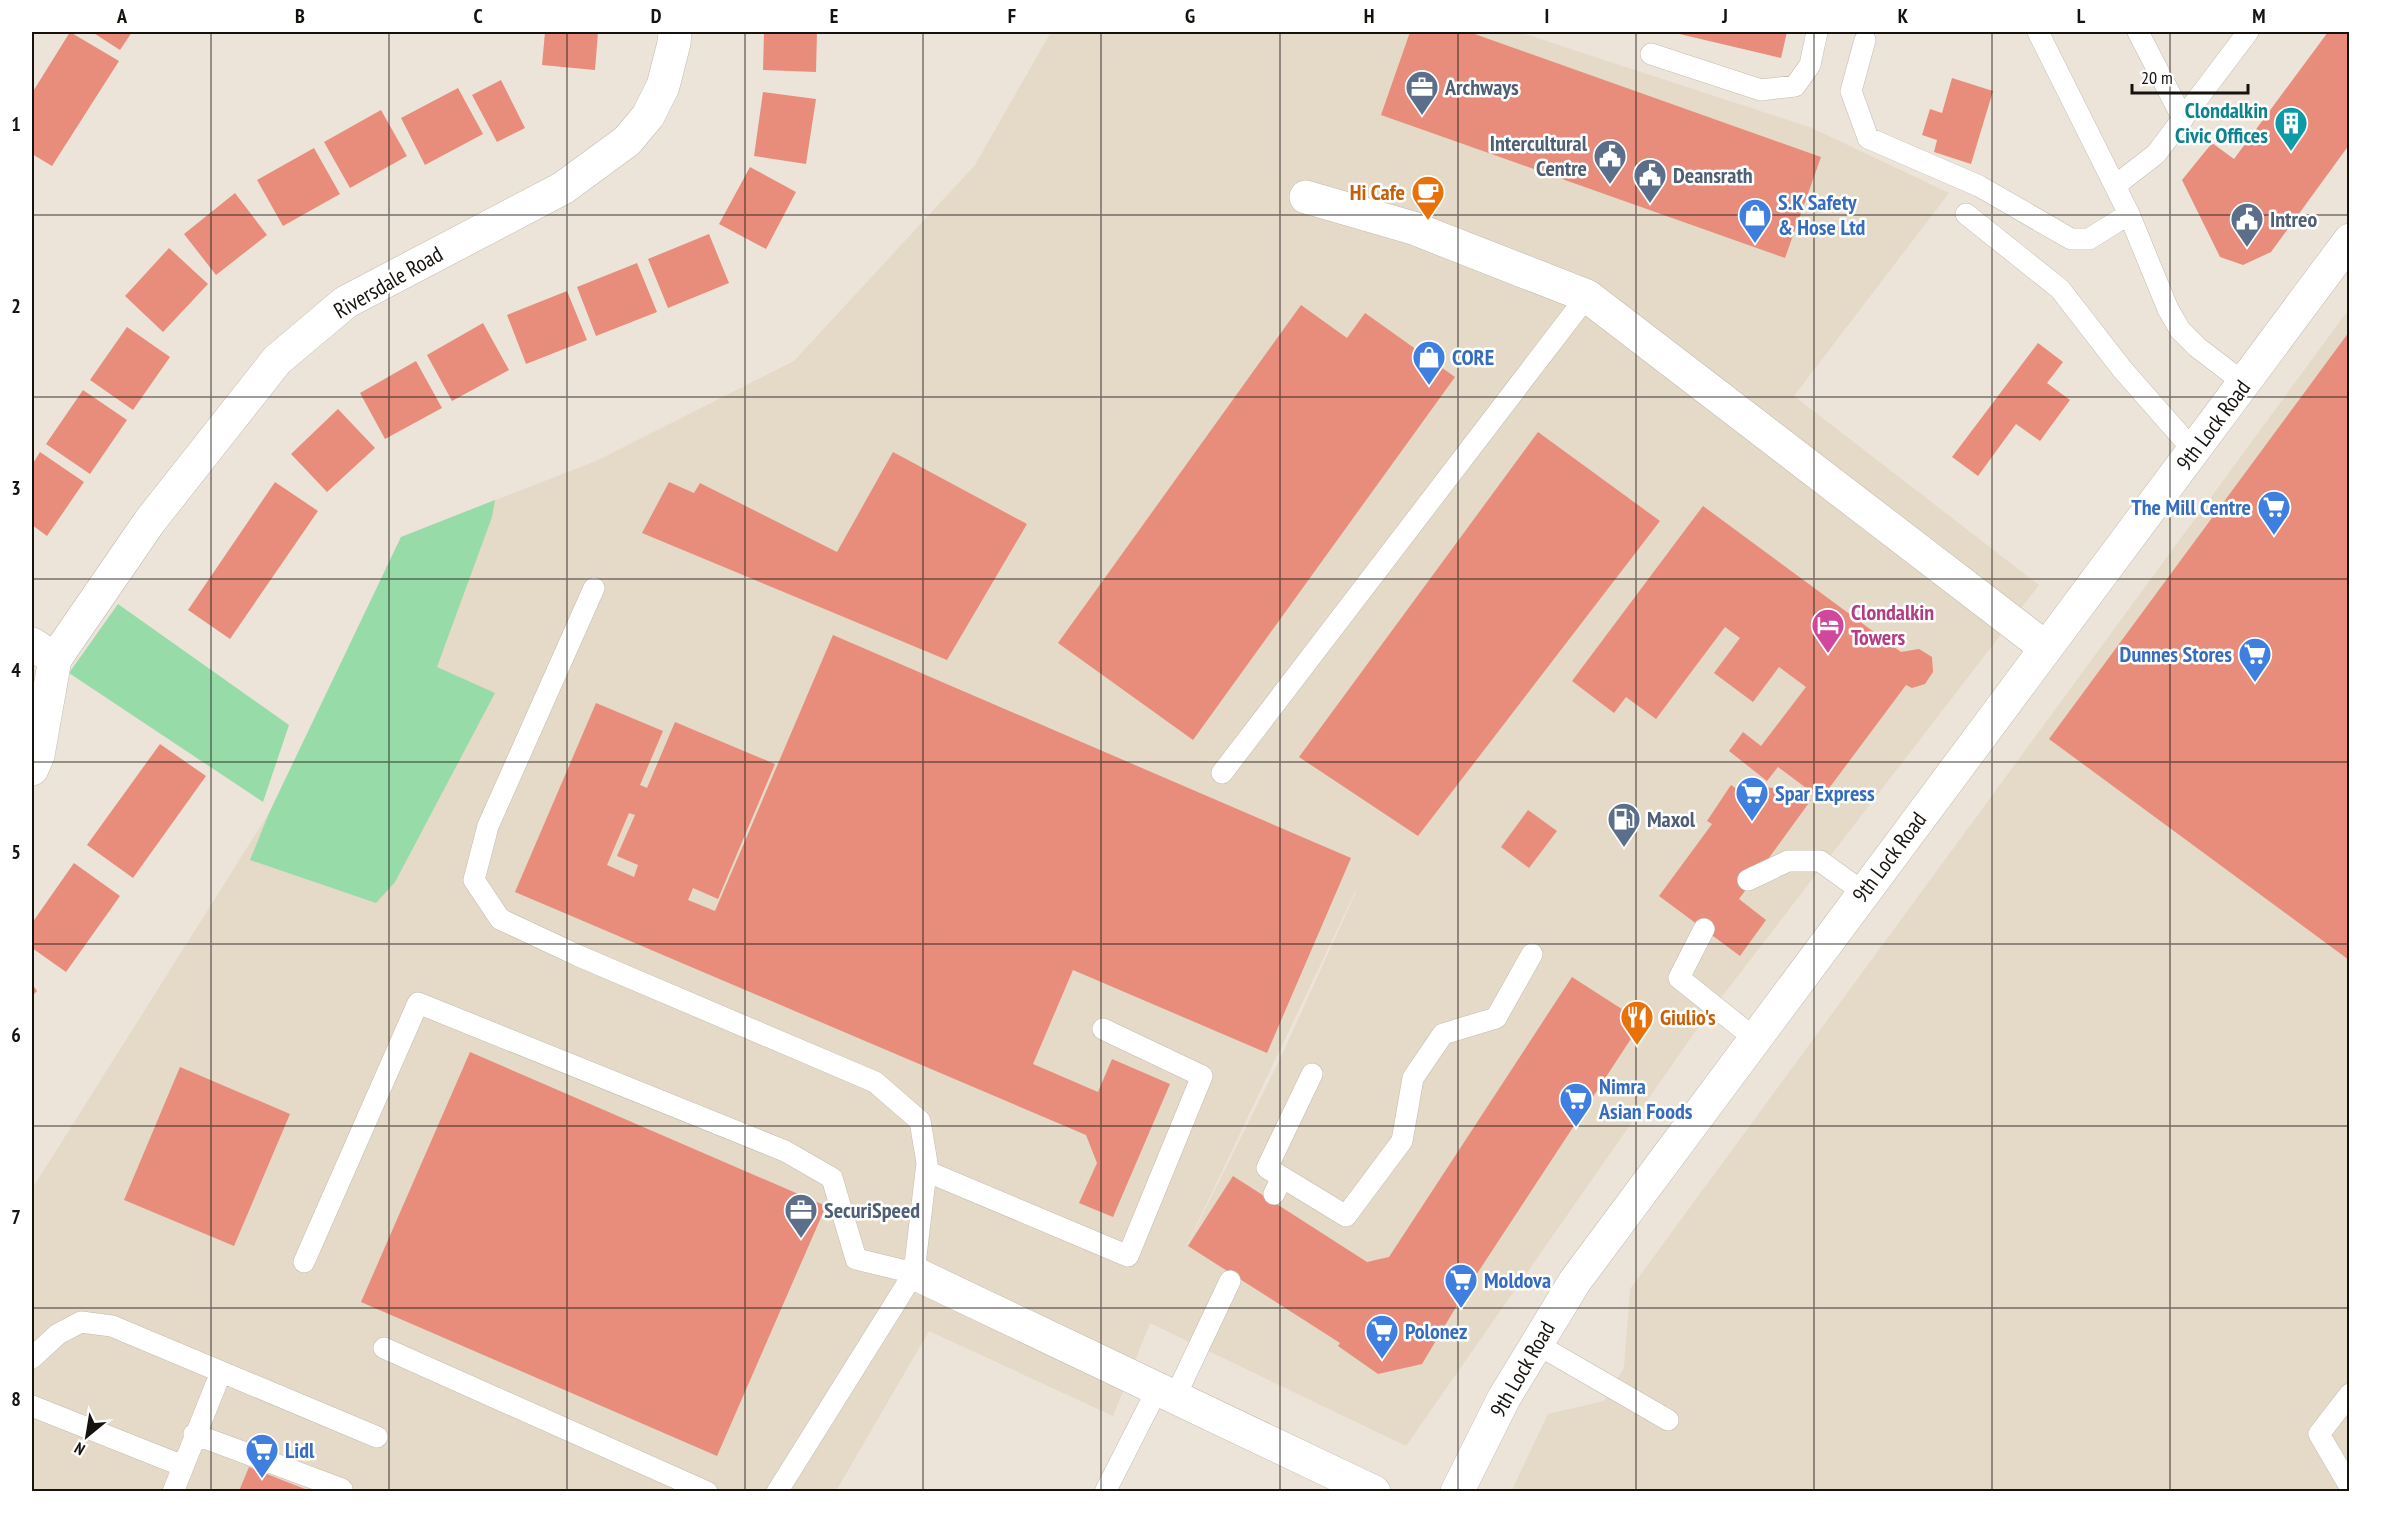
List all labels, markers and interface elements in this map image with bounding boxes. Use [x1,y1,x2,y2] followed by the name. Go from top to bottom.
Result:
[116,3,128,29] text: A
[295,3,305,29] text: B
[473,3,483,29] text: C
[651,3,662,29] text: D
[830,3,838,29] text: E
[1008,3,1016,29] text: F
[1185,3,1195,29] text: G
[1364,3,1374,29] text: H
[1545,3,1549,29] text: I
[1721,3,1728,29] text: J
[1898,3,1909,29] text: K
[2077,3,2086,29] text: L
[2252,3,2266,29] text: M
[2132,57,2248,95] scale bar
[2141,66,2173,89] text: 20 m
[1404,69,1440,116] office icon: Archways
[1444,73,1519,101] place label: Archways
[2175,96,2268,149] place label: Clondalkin Civic Offices
[2273,105,2309,152] building icon: Clondalkin Civic Offices
[11,111,21,137] text: 1
[1490,129,1588,182] place label: Intercultural Centre
[1592,138,1628,185] public building icon: Intercultural Centre
[1632,157,1668,204] public building icon: Deansrath
[1673,161,1753,189] place label: Deansrath
[1410,174,1446,221] cafe icon: Hi Cafe
[1350,178,1405,206] place label: Hi Cafe
[1778,188,1866,241] place label: S.K Safety & Hose Ltd
[1737,197,1773,244] shop icon: S.K Safety & Hose Ltd
[2229,201,2265,248] public building icon: Intreo
[2270,205,2317,233] place label: Intreo
[329,240,447,324] street label: Riversdale Road
[11,293,21,319] text: 2
[1411,339,1447,386] shop icon: CORE
[1452,343,1494,371] place label: CORE
[2170,374,2256,476] street label: 9th Lock Road
[11,475,21,501] text: 3
[2256,489,2292,536] supermarket icon: The Mill Centre
[2131,493,2251,521] place label: The Mill Centre
[1851,598,1934,651] place label: Clondalkin Towers
[1810,607,1846,654] hotel icon: Clondalkin Towers
[2237,636,2273,683] supermarket icon: Dunnes Stores
[2120,640,2232,668] place label: Dunnes Stores
[11,657,21,683] text: 4
[1734,775,1770,822] supermarket icon: Spar Express
[1775,779,1875,807] place label: Spar Express
[1606,801,1642,848] fuel station icon: Maxol
[1647,805,1696,833] place label: Maxol
[1846,806,1932,908] street label: 9th Lock Road
[11,839,21,865] text: 5
[1619,999,1655,1046] restaurant icon: Giulio's
[1660,1003,1716,1031] place label: Giulio's
[11,1022,21,1048] text: 6
[1598,1072,1693,1125] place label: Nimra Asian Foods
[1558,1081,1594,1128] supermarket icon: Nimra Asian Foods
[783,1192,819,1239] office icon: SecuriSpeed
[824,1196,920,1224] place label: SecuriSpeed
[11,1204,21,1230] text: 7
[1443,1262,1479,1309] supermarket icon: Moldova
[1484,1266,1551,1294] place label: Moldova
[1364,1313,1400,1360] supermarket icon: Polonez
[1483,1316,1561,1422] street label: 9th Lock Road
[1405,1317,1467,1345] place label: Polonez
[11,1386,21,1412] text: 8
[57,1406,117,1466] north arrow
[244,1432,280,1479] supermarket icon: Lidl
[285,1436,315,1464] place label: Lidl
[71,1438,88,1460] text: N

